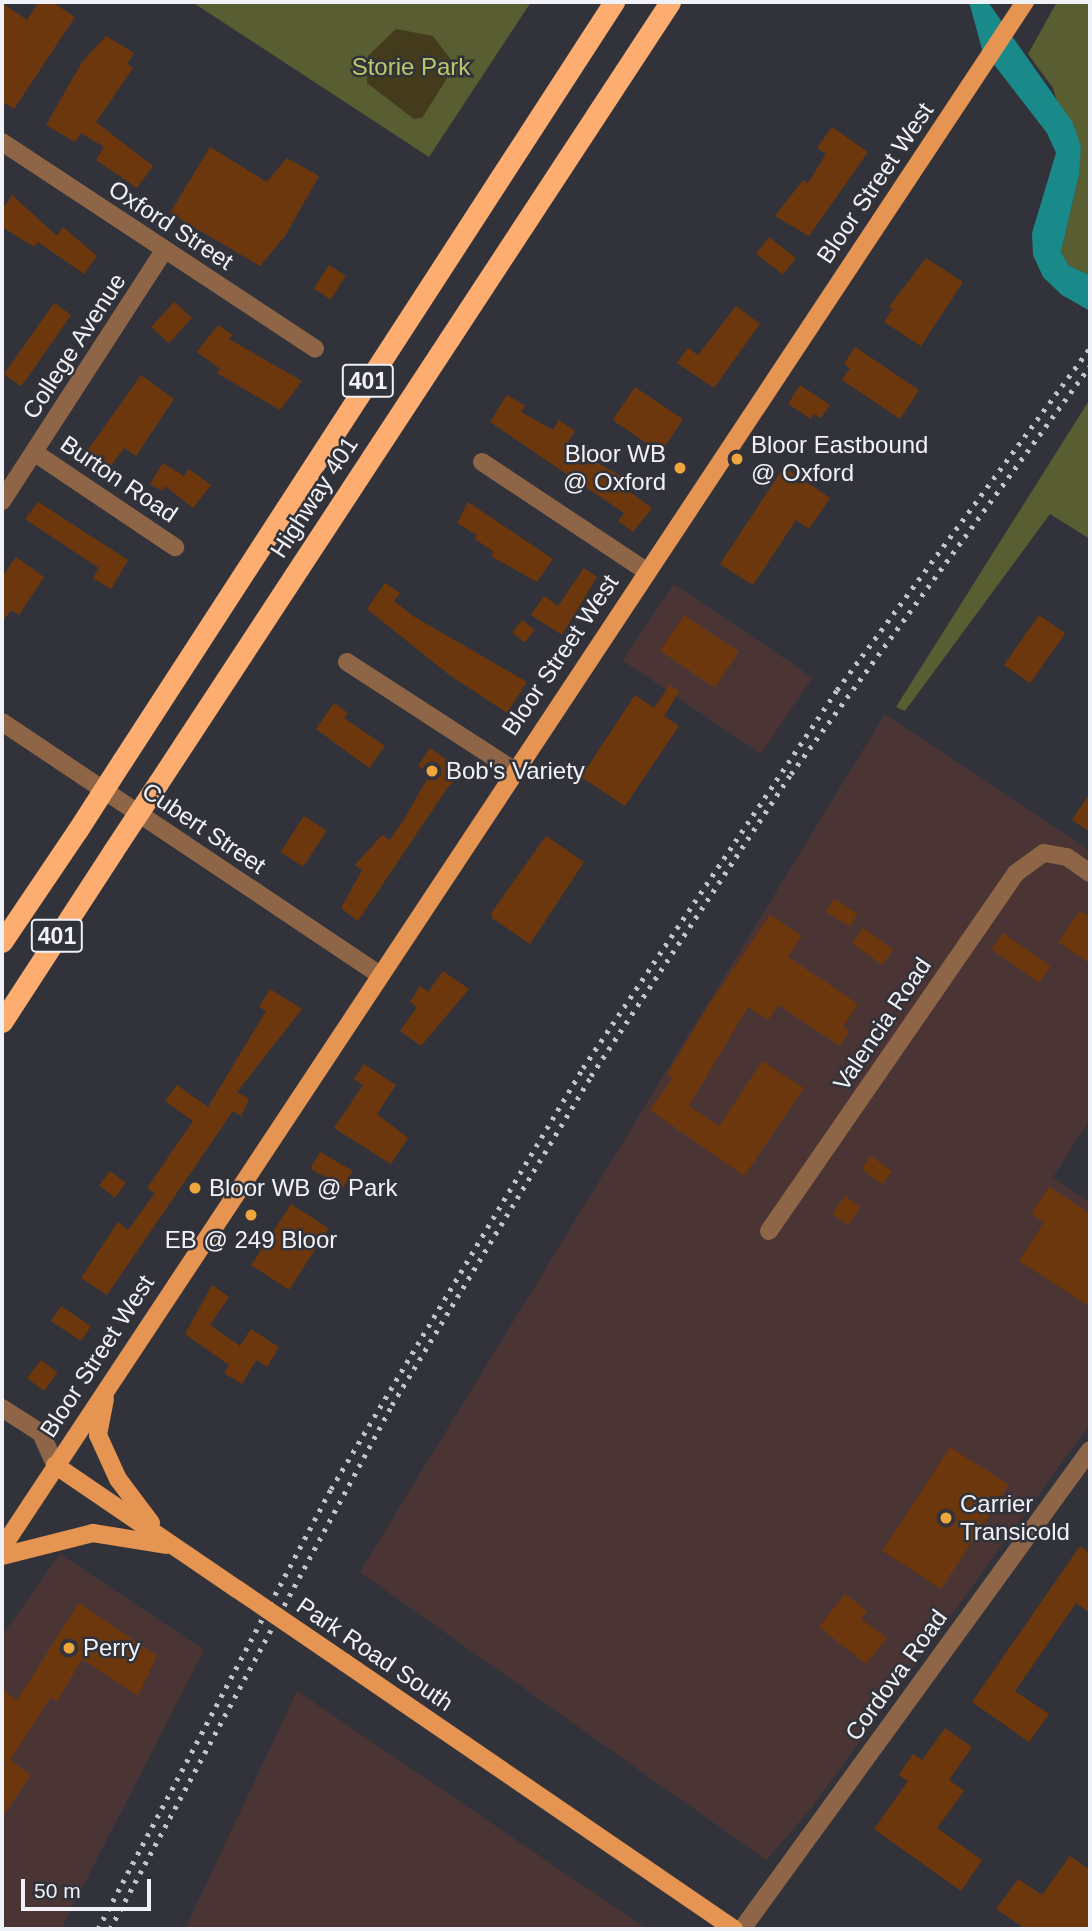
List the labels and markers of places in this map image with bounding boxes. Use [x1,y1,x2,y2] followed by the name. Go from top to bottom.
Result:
[751,431,928,487] place label: Bloor Eastbound @ Oxford
[563,440,666,496] place label: Bloor WB @ Oxford
[729,451,745,467] marker: Bloor Eastbound @ Oxford
[672,460,688,476] marker: Bloor WB @ Oxford
[446,757,585,785] place label: Bob's Variety
[424,763,440,779] marker: Bob's Variety
[209,1174,397,1202] place label: Bloor WB @ Park
[187,1180,203,1196] marker: Bloor WB @ Park
[243,1207,259,1223] marker: EB @ 249 Bloor
[165,1226,337,1254] place label: EB @ 249 Bloor
[960,1490,1070,1546] place label: Carrier Transicold
[938,1510,954,1526] marker: Carrier Transicold
[83,1634,140,1662] place label: Perry
[61,1640,77,1656] marker: Perry

